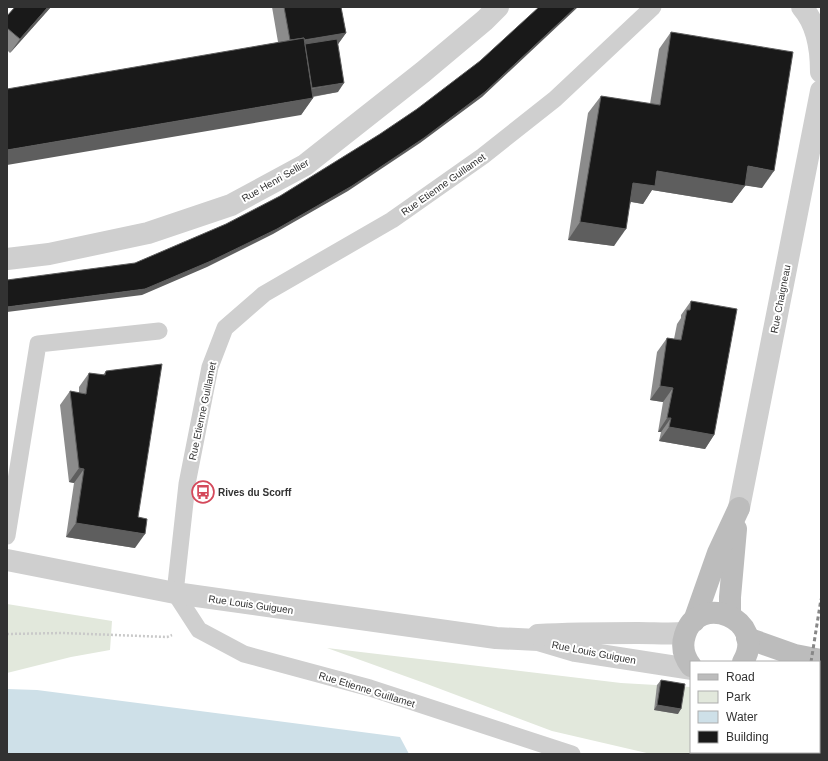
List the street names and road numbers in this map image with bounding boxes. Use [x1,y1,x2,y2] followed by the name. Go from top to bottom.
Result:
[399,151,488,218] street label: Rue Etienne Guillamet
[240,156,311,204] street label: Rue Henri Sellier
[768,264,793,334] street label: Rue Chaigneau
[187,361,218,461] street label: Rue Etienne Guillamet
[208,593,294,616] street label: Rue Louis Guiguen
[551,639,637,666] street label: Rue Louis Guiguen
[317,670,417,709] street label: Rue Etienne Guillamet

